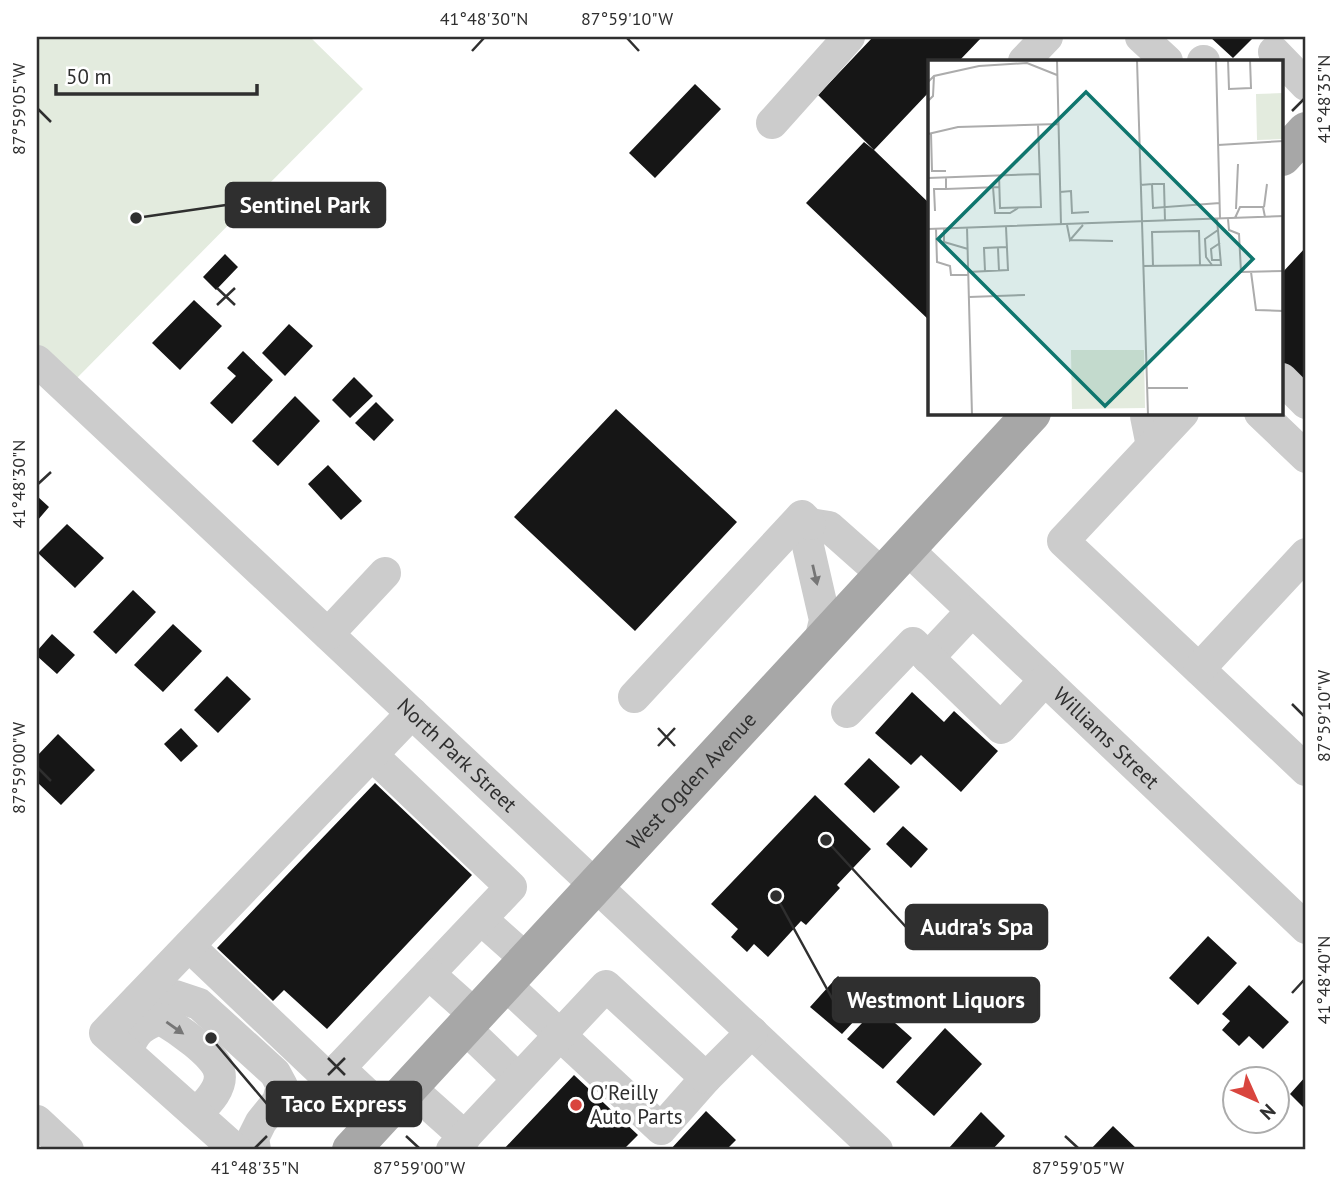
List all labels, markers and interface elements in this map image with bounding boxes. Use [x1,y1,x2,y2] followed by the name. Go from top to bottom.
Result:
[440,7,528,30] text: 41°48'30"N
[581,7,673,30] text: 87°59'10"W
[56,52,257,96] scale bar
[1312,55,1335,143] text: 41°48'35"N
[928,60,1284,415] inset map
[7,63,30,155] text: 87°59'05"W
[66,63,112,90] text: 50 m
[226,183,385,227] callout: Sentinel Park
[240,190,371,219] text: Sentinel Park
[7,440,30,528] text: 41°48'30"N
[810,564,821,586] one-way arrow
[1312,670,1335,762] text: 87°59'10"W
[1048,681,1165,795] street label: Williams Street
[392,692,523,818] street label: North Park Street
[621,706,762,856] street label: West Ogden Avenue
[7,722,30,814] text: 87°59'00"W
[906,905,1047,949] callout: Audra's Spa
[921,912,1033,941] text: Audra's Spa
[1312,936,1335,1024] text: 41°48'40"N
[833,978,1039,1022] callout: Westmont Liquors
[847,985,1025,1014] text: Westmont Liquors
[166,1021,184,1035] one-way arrow
[1220,1064,1290,1134] north arrow
[590,1079,683,1130] place label: O'Reilly Auto Parts
[267,1082,421,1126] callout: Taco Express
[281,1089,407,1118] text: Taco Express
[568,1097,584,1113] marker: O'Reilly Auto Parts
[1255,1099,1281,1125] text: N
[211,1156,299,1179] text: 41°48'35"N
[373,1156,465,1179] text: 87°59'00"W
[1032,1156,1124,1179] text: 87°59'05"W

